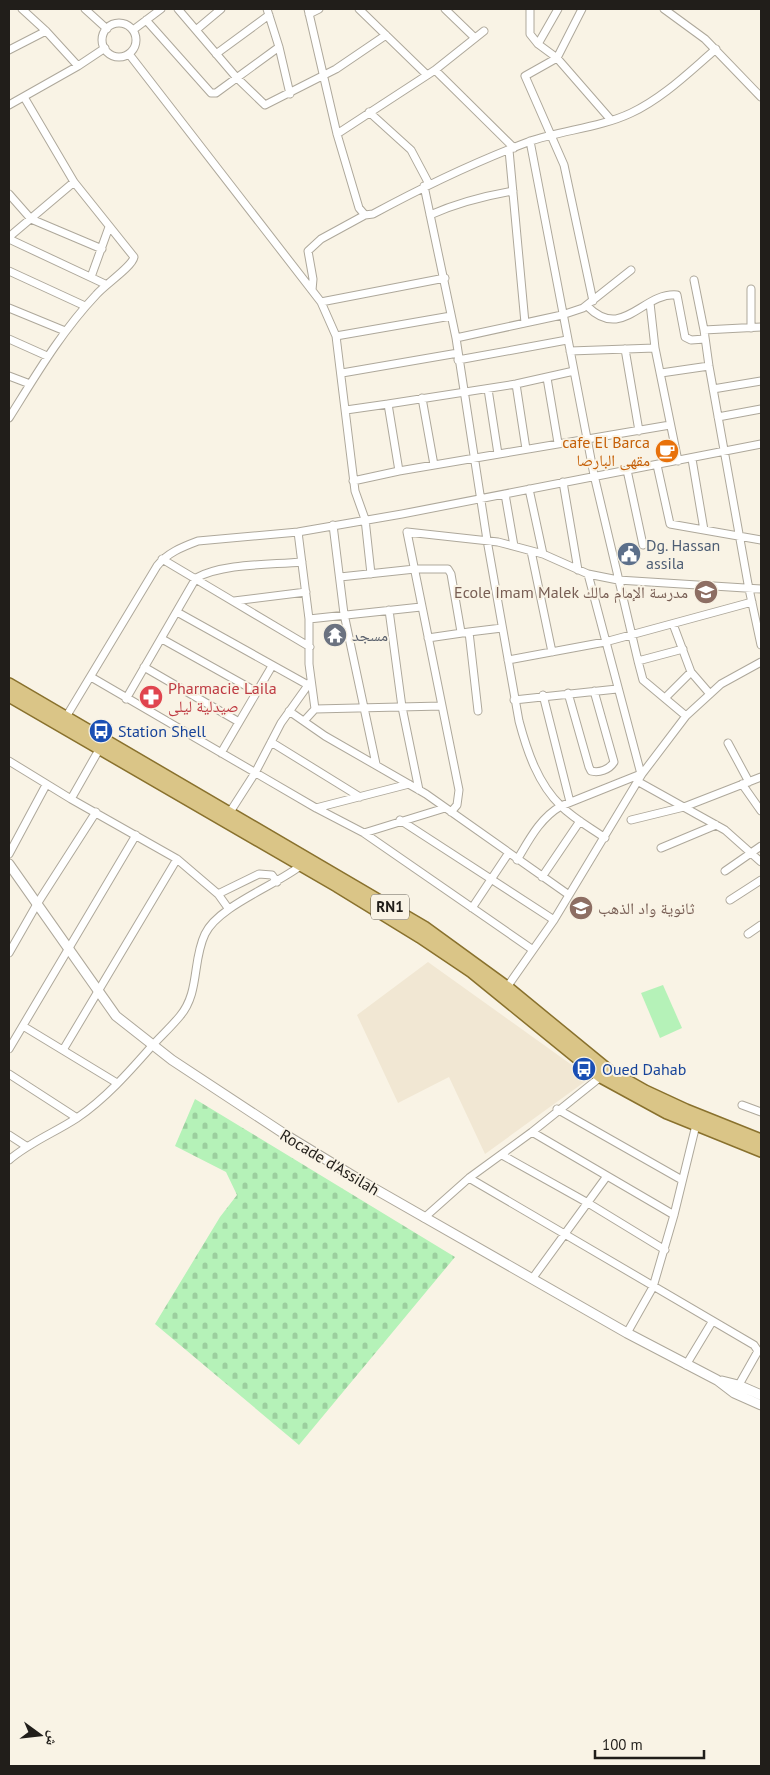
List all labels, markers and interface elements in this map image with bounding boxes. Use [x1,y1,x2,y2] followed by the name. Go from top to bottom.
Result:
[562,432,650,471] place label: cafe El Barca مقهى البارصا
[654,438,680,464] cafe icon: cafe El Barca مقهى البارصا
[646,535,720,573] place label: Dg. Hassan assila
[616,541,642,567] public building icon: Dg. Hassan assila
[693,579,719,605] school or university icon: Ecole Imam Malek مدرسة الإمام مالك
[454,582,688,603] place label: Ecole Imam Malek مدرسة الإمام مالك
[322,622,348,648] temple icon: مسجد
[352,625,388,645] place label: مسجد
[168,678,277,717] place label: Pharmacie Laila صيدلية ليلى
[138,684,164,710] pharmacy icon: Pharmacie Laila صيدلية ليلى
[88,718,114,744] bus stop icon: Station Shell
[118,721,206,741] place label: Station Shell
[371,894,409,920] road number: RN1
[568,895,594,921] school or university icon: ثانوية واد الذهب
[598,898,695,918] place label: ثانوية واد الذهب
[571,1056,597,1082] bus stop icon: Oued Dahab
[602,1059,686,1079] place label: Oued Dahab
[277,1125,383,1199] street label: Rocade d'Assilah
[15,1710,65,1760] north arrow
[595,1728,704,1760] scale bar
[42,1729,63,1748] text: ش
[602,1735,643,1754] text: 100 m

